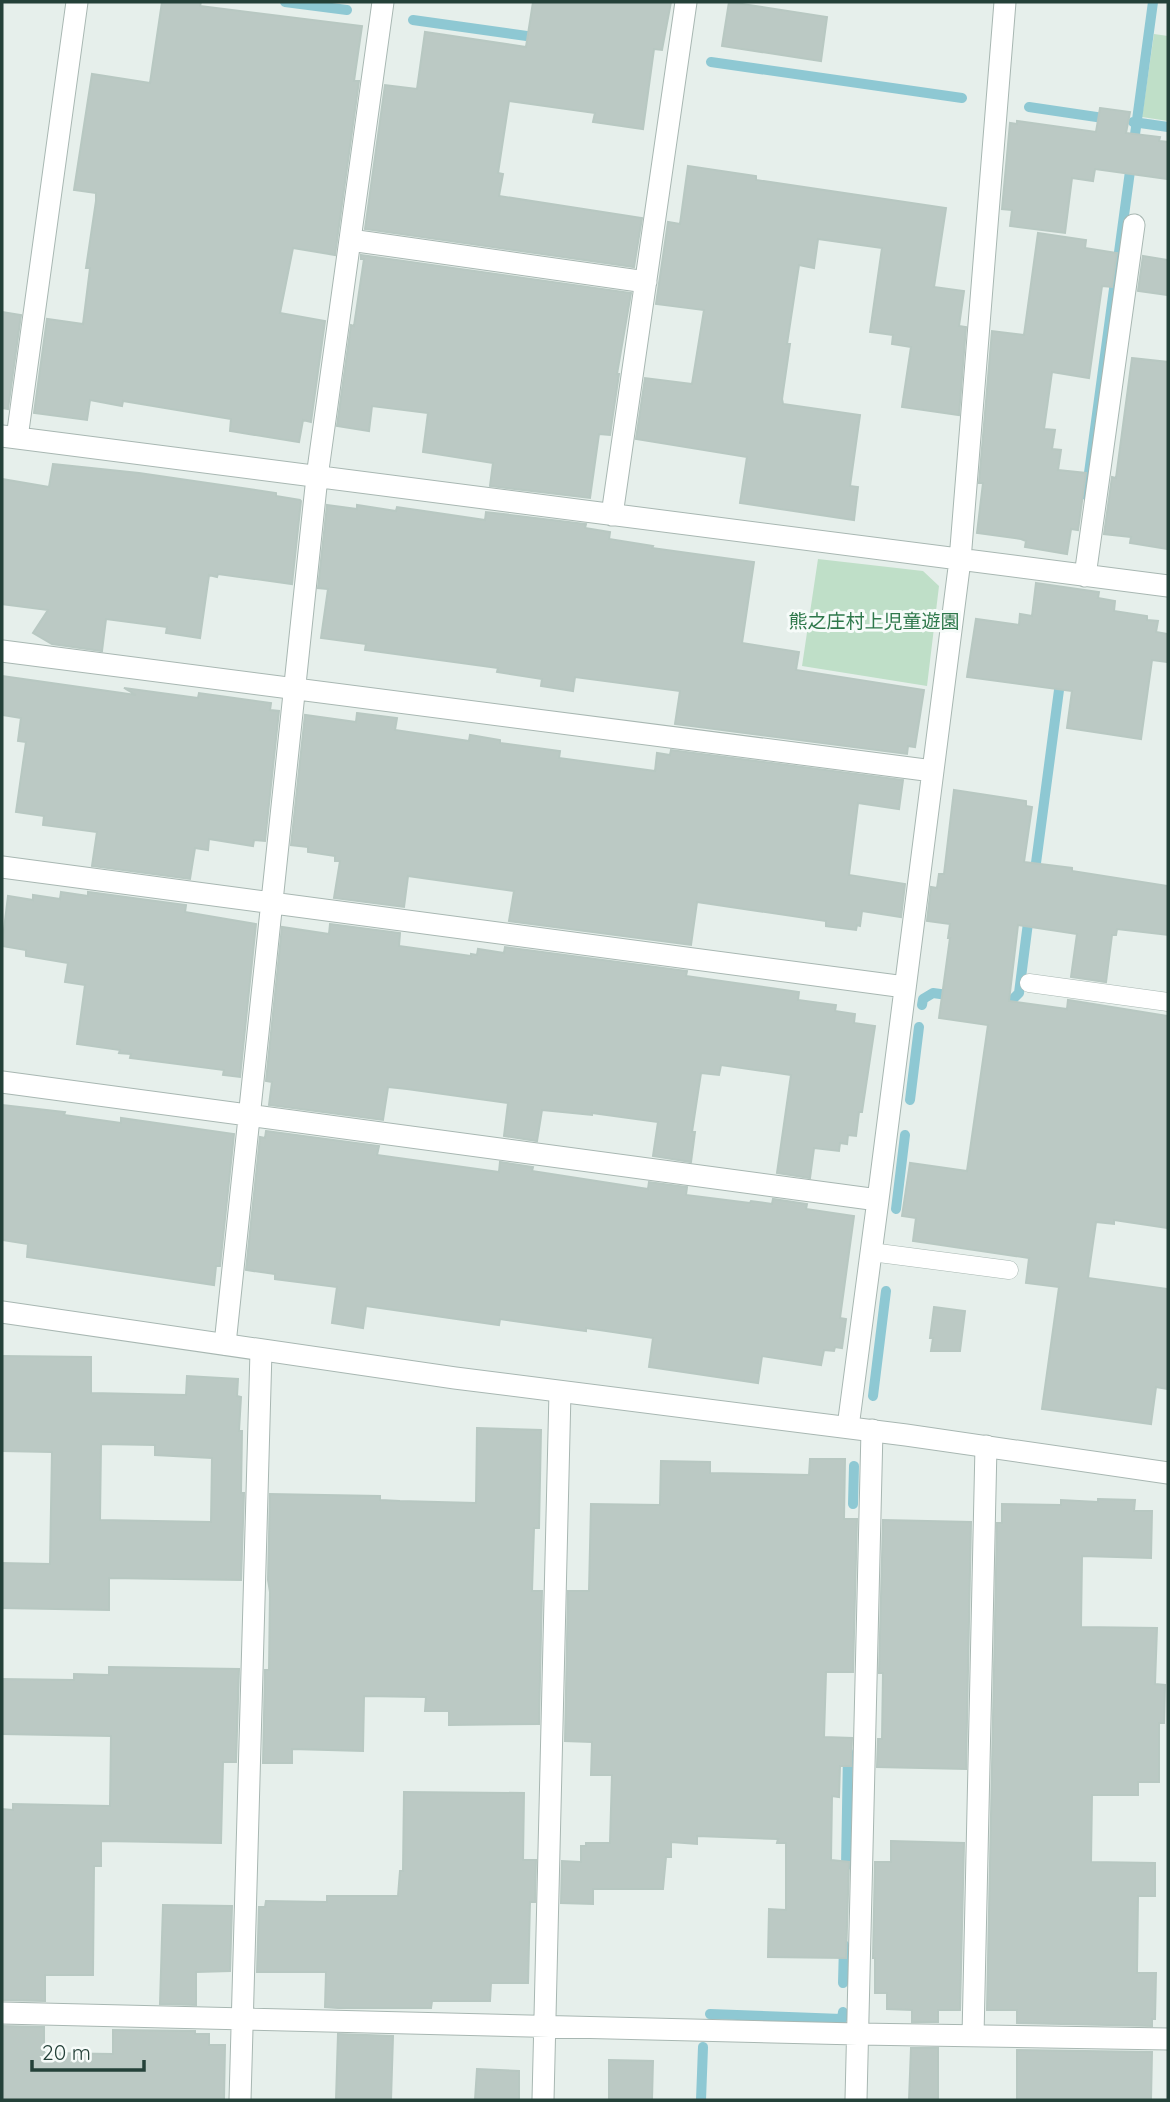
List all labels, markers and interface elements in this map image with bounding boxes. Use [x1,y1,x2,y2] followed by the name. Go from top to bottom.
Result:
[788,609,960,633] park label: 熊之庄村上児童遊園
[32,2028,144,2072] scale bar
[42,2039,91,2065] text: 20 m

